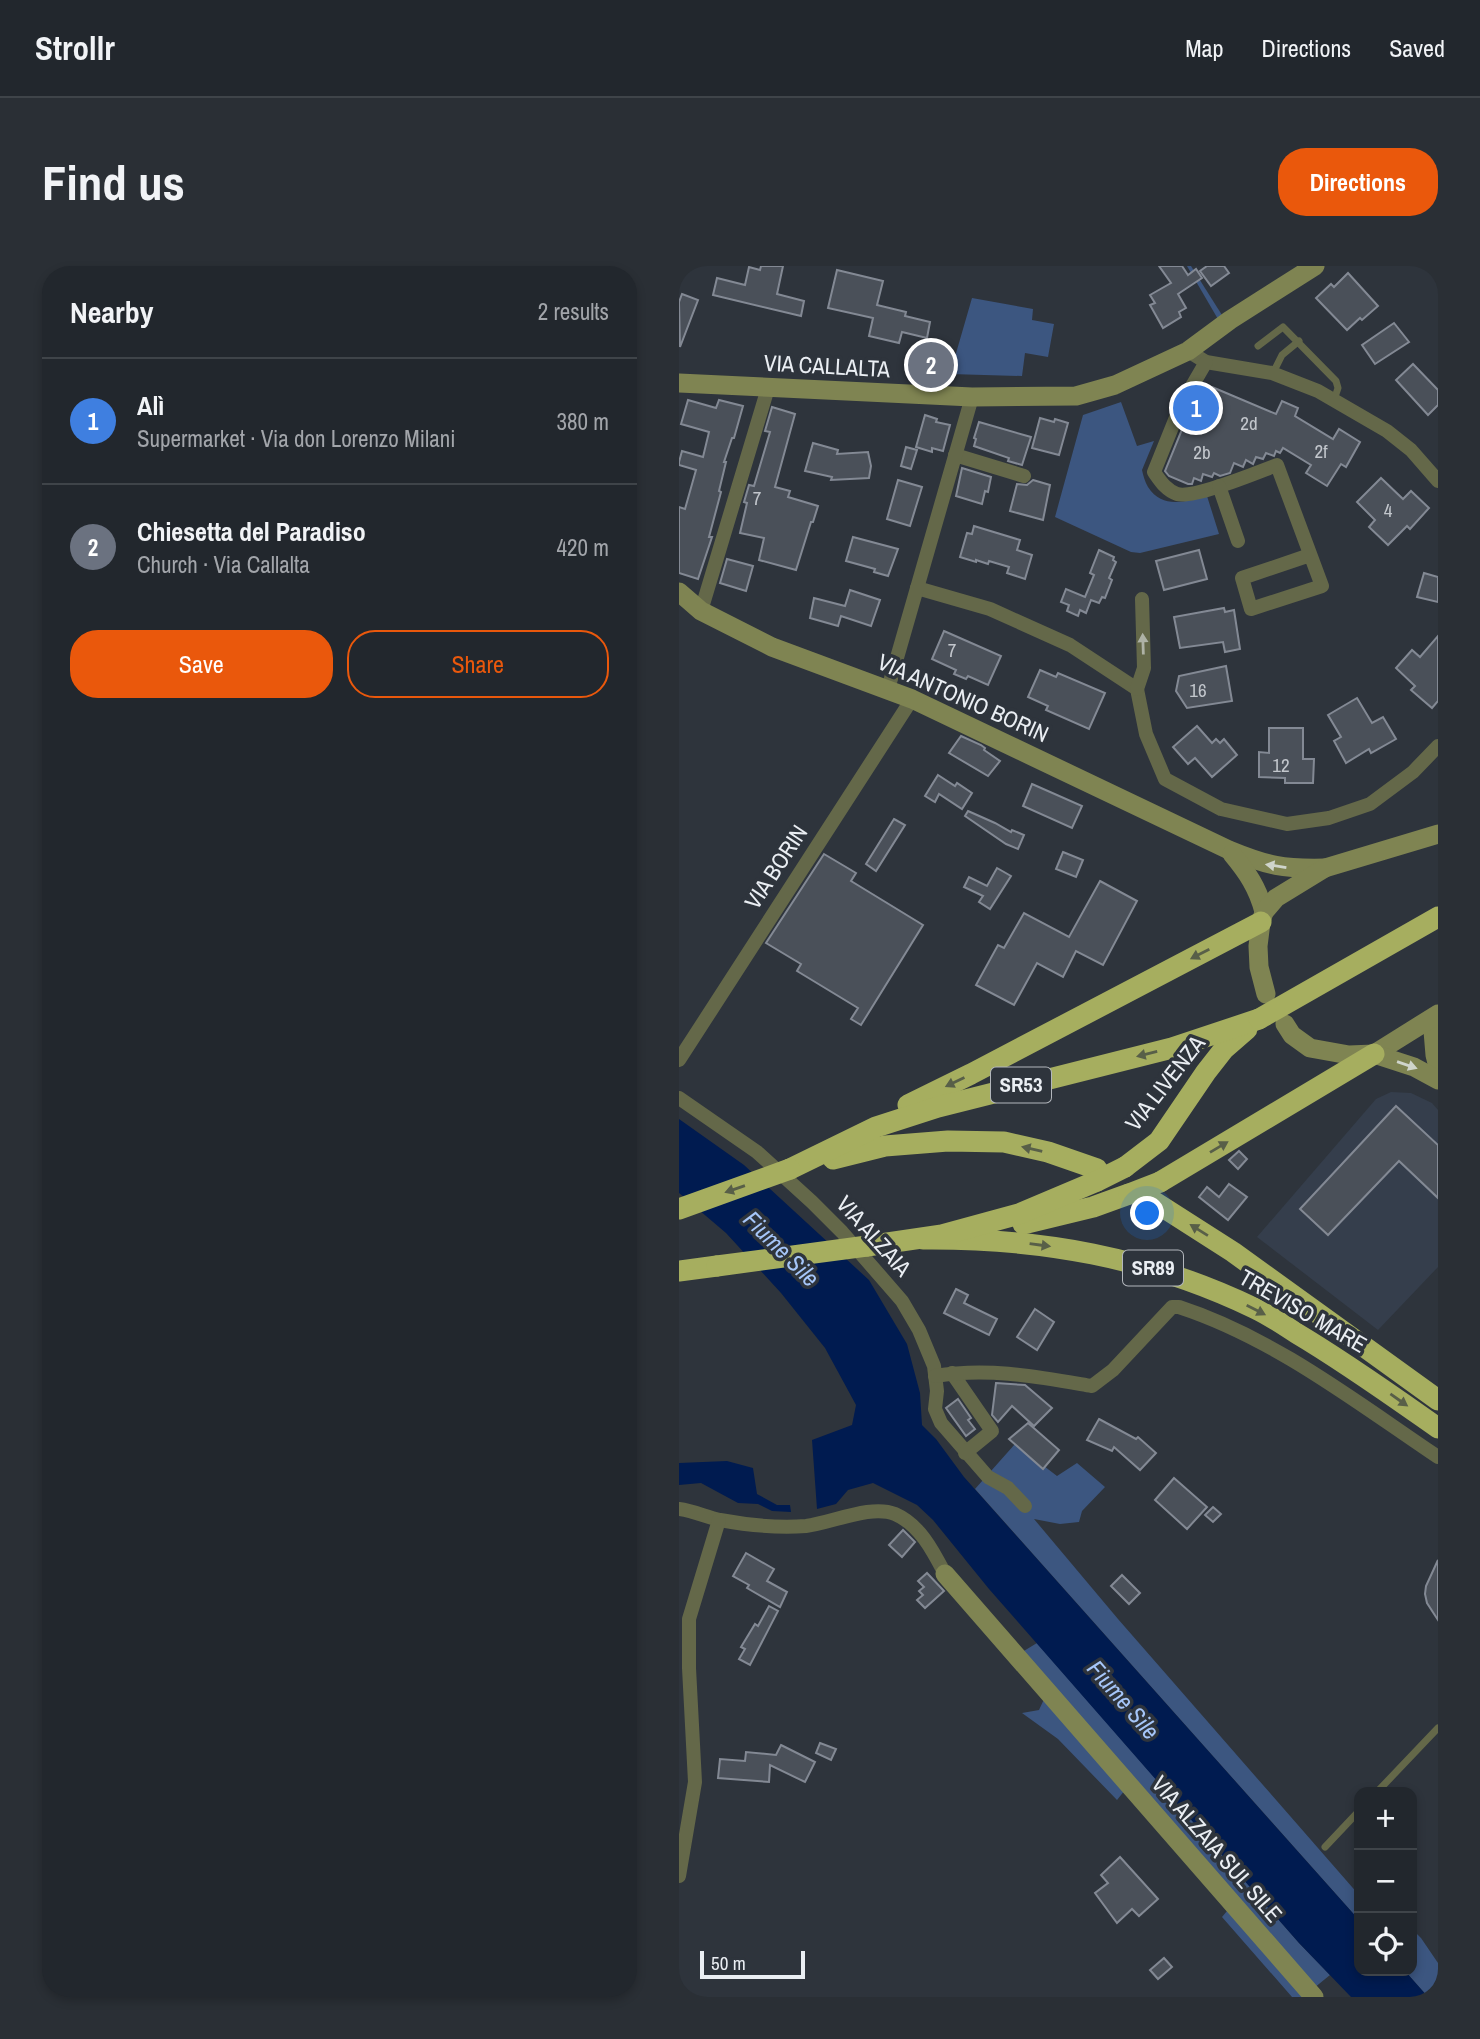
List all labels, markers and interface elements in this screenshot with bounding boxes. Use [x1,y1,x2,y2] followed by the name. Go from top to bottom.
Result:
[35,26,115,70] text: Strollr
[1185,32,1223,64] text: Map
[1261,32,1351,64] text: Directions
[1389,32,1445,64] text: Saved
[1278,148,1438,216] button: Directions
[42,149,185,215] text: Find us
[70,292,153,332] text: Nearby
[538,296,609,327] text: 2 results
[908,339,954,391] pin: 2
[763,347,891,384] street label: VIA CALLALTA
[1173,382,1219,434] pin: 1
[137,388,164,423] text: Alì
[88,406,98,437] text: 1
[557,406,609,437] text: 380 m
[1240,410,1258,436] house number: 2d
[137,423,455,454] text: Supermarket · Via don Lorenzo Milani
[1315,438,1328,464] house number: 2f
[1193,439,1211,465] house number: 2b
[753,485,762,511] house number: 7
[1384,497,1393,523] house number: 4
[137,514,366,549] text: Chiesetta del Paradiso
[88,532,98,563] text: 2
[557,532,609,563] text: 420 m
[137,549,310,580] text: Church · Via Callalta
[70,630,333,698] button: Save
[347,630,609,698] button: Share
[1138,633,1149,655] one-way arrow
[948,637,957,663] house number: 7
[873,646,1054,749] street label: VIA ANTONIO BORIN
[1189,677,1207,703] house number: 16
[1272,752,1290,778] house number: 12
[737,819,814,915] street label: VIA BORIN
[1265,860,1287,871] one-way arrow
[1190,948,1210,959] one-way arrow
[1118,1028,1212,1137] street label: VIA LIVENZA
[1136,1049,1158,1060] one-way arrow
[1397,1060,1418,1071] one-way arrow
[991,1068,1051,1102] road number: SR53
[945,1077,965,1088] one-way arrow
[1209,1141,1228,1153] one-way arrow
[1021,1143,1043,1154] one-way arrow
[724,1184,745,1195] one-way arrow
[830,1189,919,1283] street label: VIA ALZAIA
[1130,1196,1164,1230] your location
[737,1203,827,1293] water label: Fiume Sile
[1189,1223,1209,1236] one-way arrow
[1029,1239,1051,1250] one-way arrow
[1123,1250,1183,1286] road number: SR89
[1234,1262,1373,1360] street label: TREVISO MARE
[1247,1303,1267,1315] one-way arrow
[1390,1393,1408,1407] one-way arrow
[1080,1653,1167,1746] water label: Fiume Sile
[1145,1769,1290,1929] street label: VIA ALZAIA SUL SILE
[1354,1787,1417,1976] map controls
[1354,1787,1417,1850] button: +
[1354,1850,1417,1913] button: −
[1354,1913,1417,1976] button: locate
[700,1948,805,1980] scale bar
[711,1950,746,1976] text: 50 m

